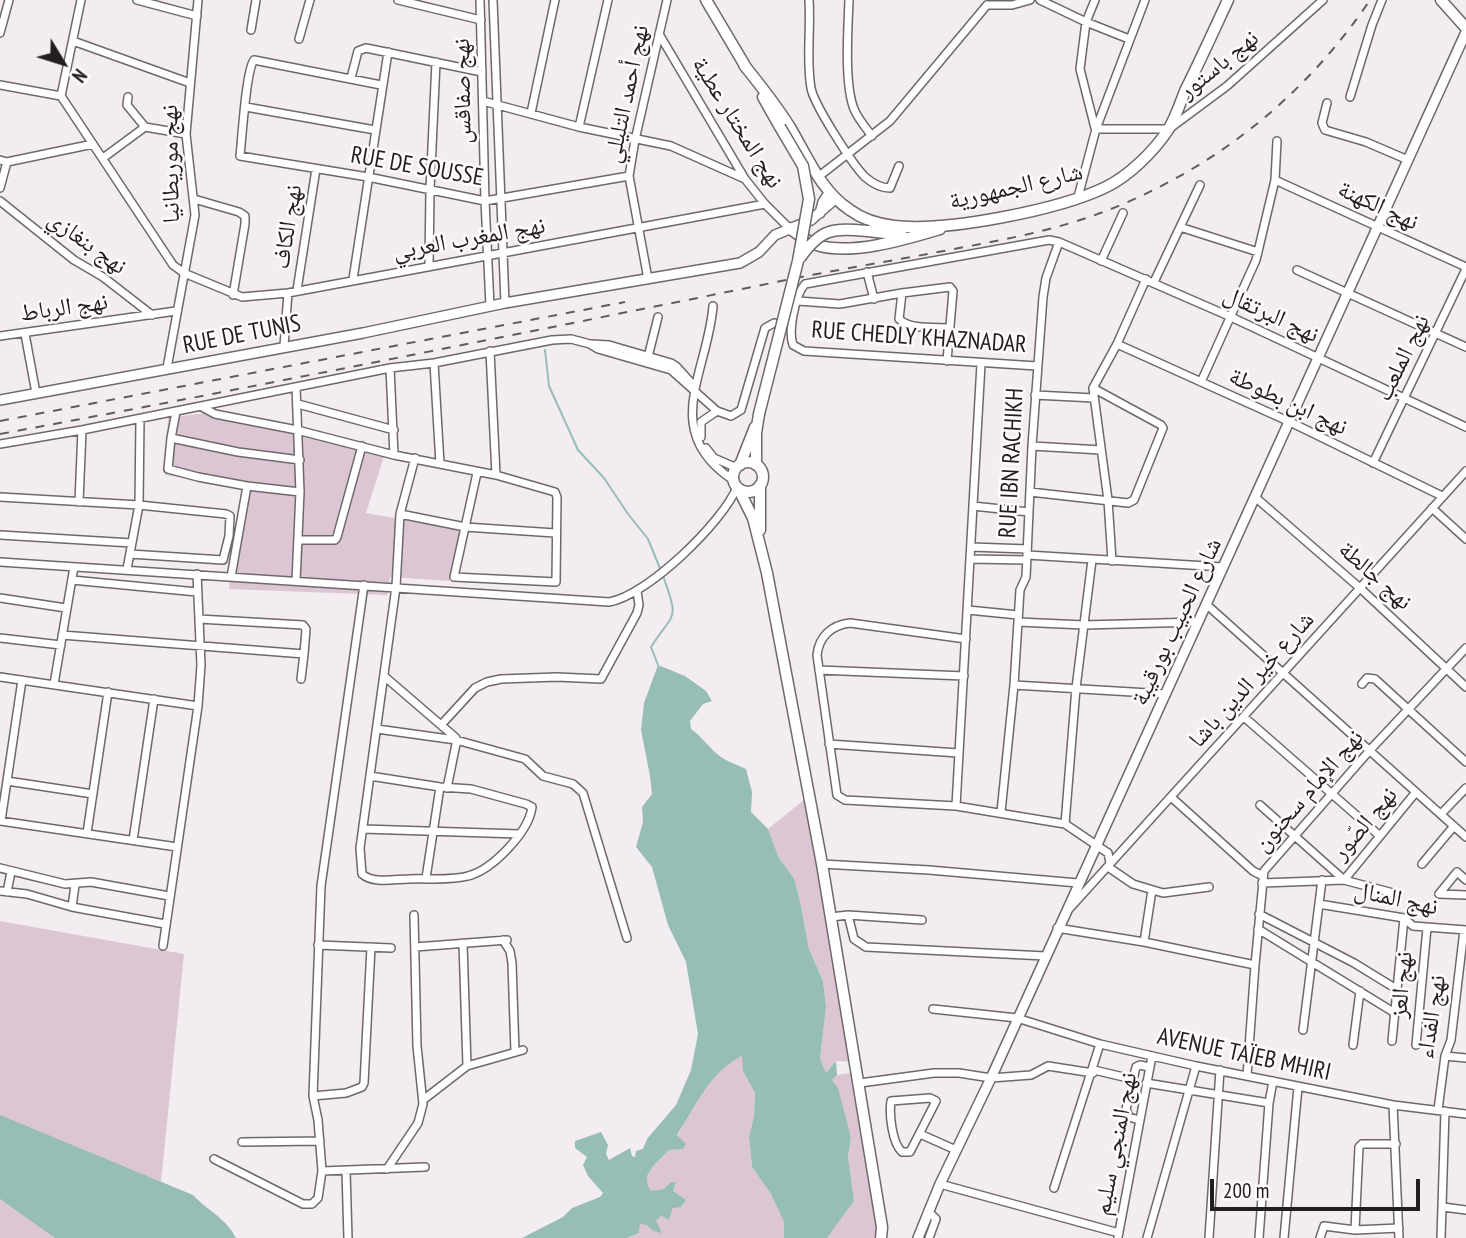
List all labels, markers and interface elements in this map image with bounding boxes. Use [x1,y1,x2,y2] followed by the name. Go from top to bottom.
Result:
[598,22,656,166] street label: نهج أحمد التليلي
[1173,24,1265,106] street label: نهج باستور
[28,28,98,98] north arrow
[448,38,478,144] street label: نهج صفاقس
[685,52,789,194] street label: نهج المختار عطية
[67,64,92,87] text: N
[156,104,186,224] street label: نهج موريطانيا
[348,141,486,193] street label: RUE DE SOUSSE
[946,158,1086,216] street label: شارع الجمهورية
[1333,175,1423,237] street label: نهج الكهنة
[267,183,309,271] street label: نهج الكاف
[42,205,132,281] street label: نهج بنغازي
[391,211,547,267] street label: نهج المغرب العربي
[1219,280,1323,350] street label: نهج البرتقال
[18,288,110,328] street label: نهج الرباط
[181,309,303,361] street label: RUE DE TUNIS
[1370,310,1436,406] street label: نهج الملعب
[810,316,1028,360] street label: RUE CHEDLY KHAZNADAR
[1224,362,1352,442] street label: نهج ابن بطوطة
[994,387,1030,539] street label: RUE IBN RACHIKH
[1126,534,1228,710] street label: شارع الحبيب بورقيبة
[1332,535,1418,617] street label: نهج جالطة
[1183,606,1321,754] street label: شارع خير الدين باشا
[1248,724,1370,858] street label: نهج الإمام سحنون
[1326,782,1404,866] street label: نهج الصّور
[1351,876,1441,922] street label: نهج المنال
[1385,950,1419,1020] street label: نهج العز
[1411,973,1453,1061] street label: نهج الفداء
[1155,1023,1333,1087] street label: AVENUE TAÏEB MHIRI
[1088,1070,1144,1218] street label: نهج المنجي سليم
[1214,1164,1424,1208] scale bar
[1223,1177,1269,1204] text: 200 m

